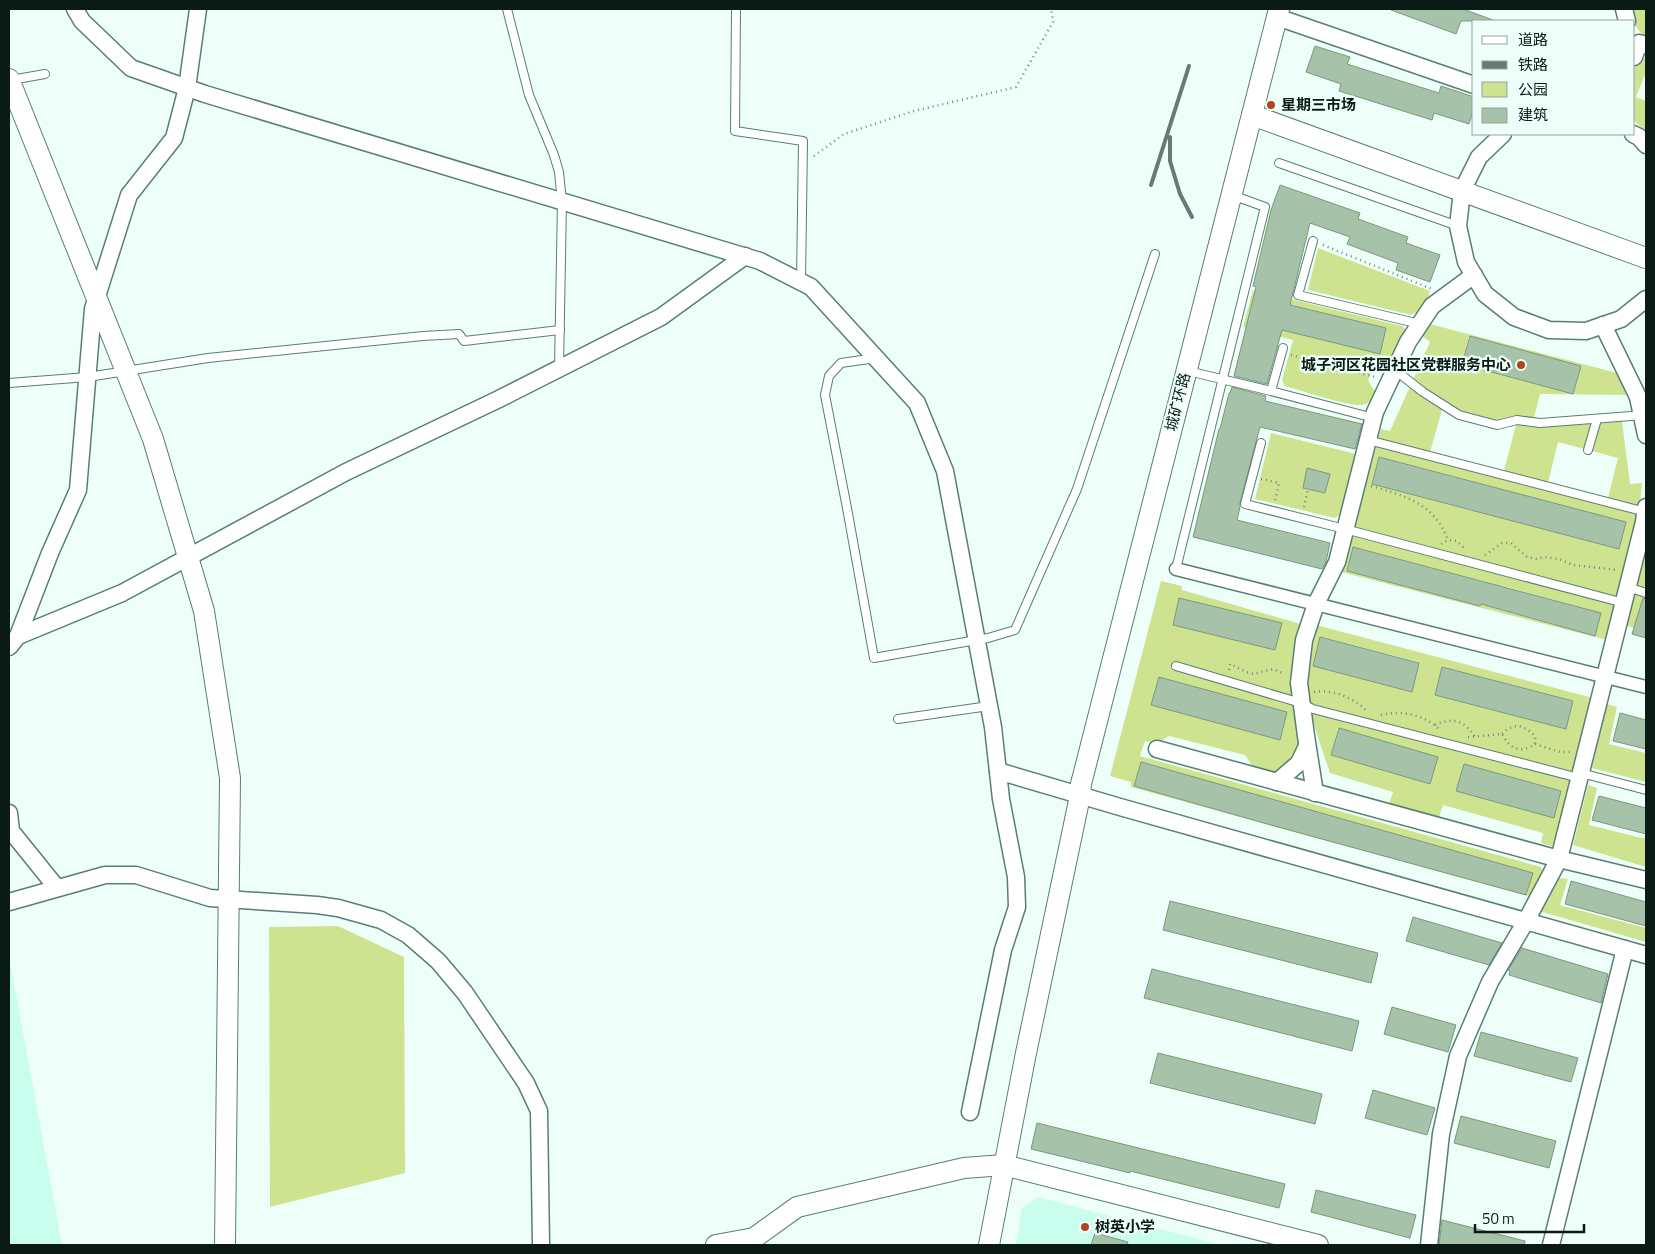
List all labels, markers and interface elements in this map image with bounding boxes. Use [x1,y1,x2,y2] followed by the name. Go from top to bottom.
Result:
[1472,20,1635,135] legend
[1518,28,1548,51] text: 道路
[1518,53,1548,76] text: 铁路
[1518,78,1548,101] text: 公园
[1281,93,1356,116] place label: 星期三市场
[1265,99,1277,111] marker: 星期三市场
[1518,103,1548,126] text: 建筑
[1301,353,1511,376] place label: 城子河区花园社区党群服务中心
[1515,359,1527,371] marker: 城子河区花园社区党群服务中心
[1159,370,1196,434] street label: 城矿环路
[1475,1202,1584,1234] scale bar
[1482,1207,1515,1230] text: 50 m
[1095,1215,1155,1238] place label: 树英小学
[1079,1221,1091,1233] marker: 树英小学

